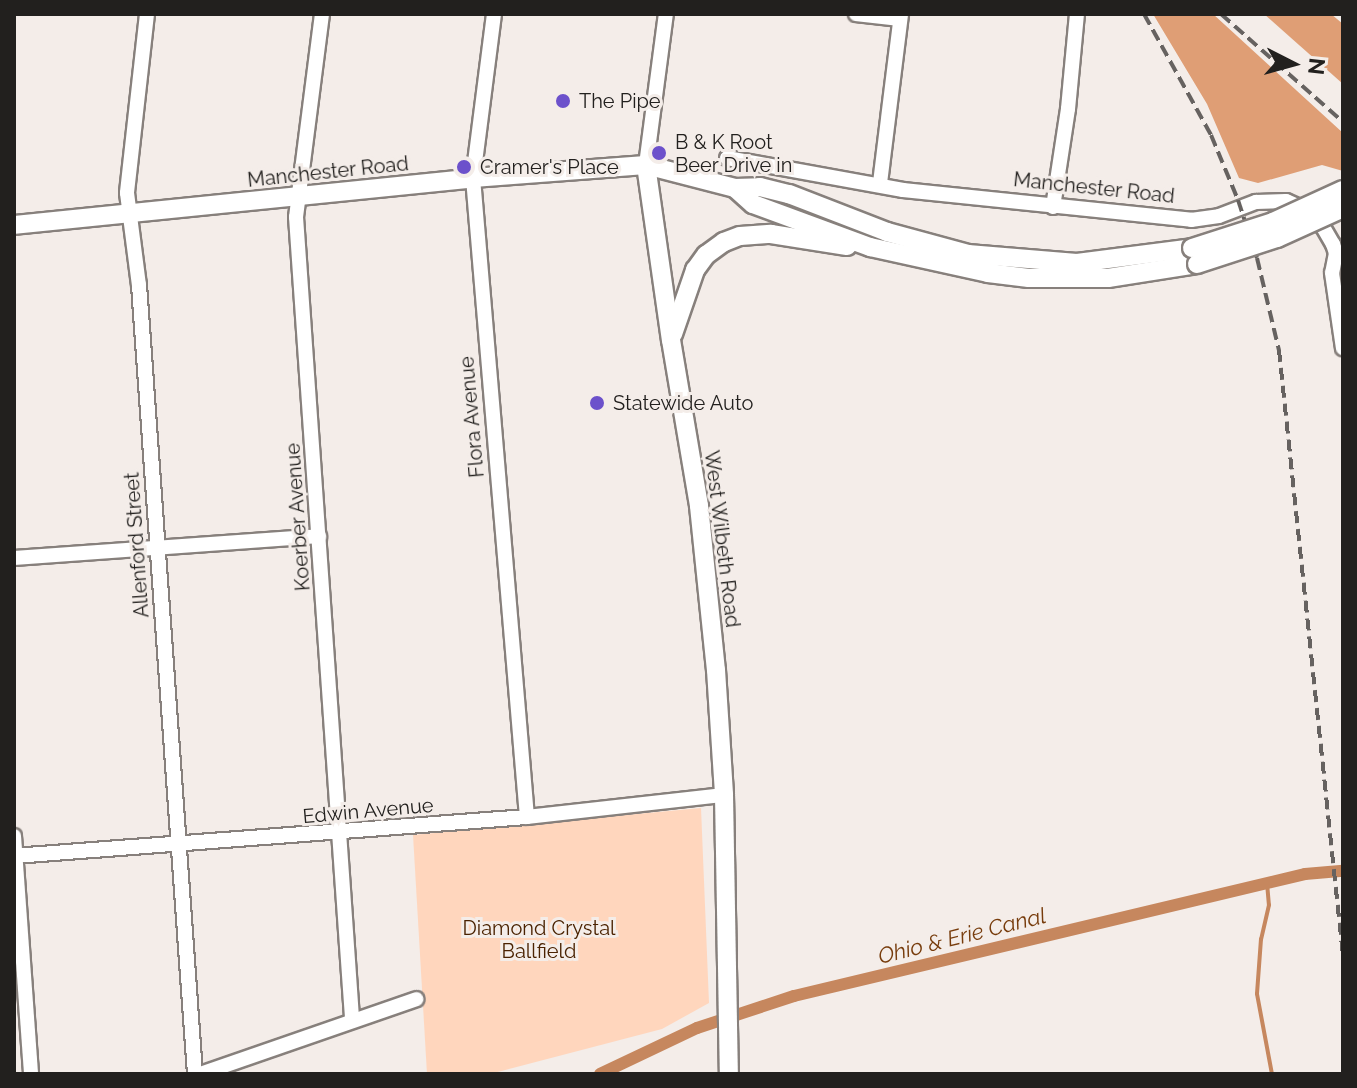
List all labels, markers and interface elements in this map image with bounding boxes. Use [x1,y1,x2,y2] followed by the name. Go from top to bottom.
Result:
[1253,24,1333,104] north arrow
[1303,57,1331,76] text: N
[579,89,661,113] place label: The Pipe
[554,92,572,110] marker: The Pipe
[675,130,793,177] place label: B & K Root Beer Drive in
[650,144,668,162] marker: B & K Root Beer Drive in
[246,152,410,192] street label: Manchester Road
[480,155,619,179] place label: Cramer's Place
[455,158,473,176] marker: Cramer's Place
[1012,168,1176,208] street label: Manchester Road
[455,355,489,479] street label: Flora Avenue
[613,391,754,415] place label: Statewide Auto
[588,394,606,412] marker: Statewide Auto
[281,442,315,592] street label: Koerber Avenue
[699,449,745,629] street label: West Wilbeth Road
[120,472,154,618] street label: Allenford Street
[301,793,435,829] street label: Edwin Avenue
[875,902,1049,970] water label: Ohio & Erie Canal
[462,917,616,964] park label: Diamond Crystal Ballfield

